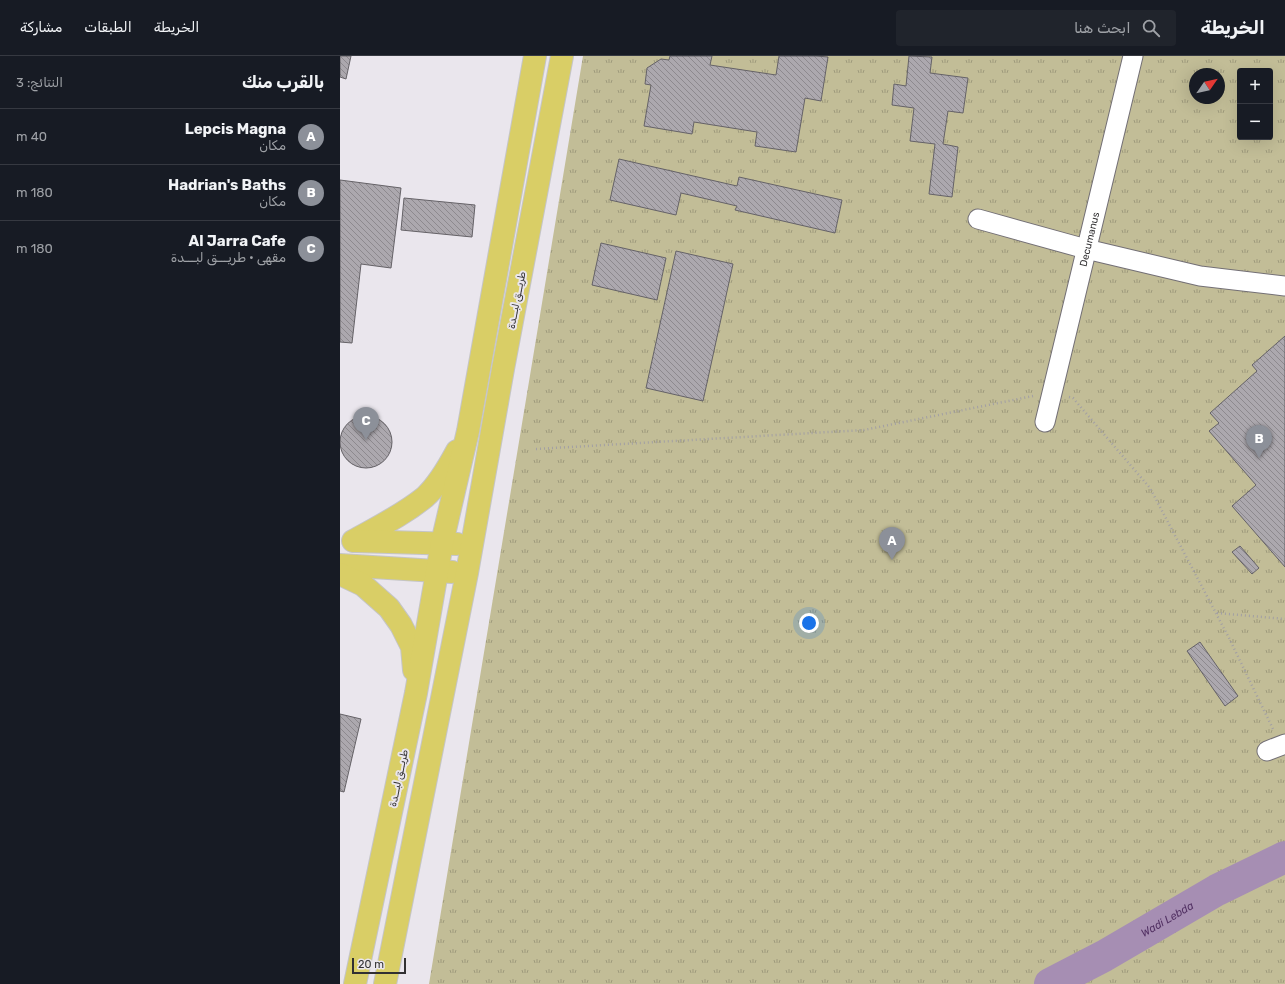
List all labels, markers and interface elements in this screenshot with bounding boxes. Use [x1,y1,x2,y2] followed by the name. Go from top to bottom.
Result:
[896,10,1176,46] search box
[1200,16,1265,39] text: الخريطة
[1140,17,1162,39] icon: search
[20,19,62,36] text: مشاركة
[84,19,132,36] text: الطبقات
[154,19,199,36] text: الخريطة
[1074,19,1130,37] text: ابحث هنا
[1189,68,1225,104] north arrow
[1237,68,1273,140] map controls
[1237,68,1273,104] button: +
[242,72,324,92] text: بالقرب منك
[16,75,63,90] text: النتائج: 3
[1237,104,1273,140] button: −
[185,120,286,138] text: Lepcis Magna
[16,129,47,144] text: 40 m
[306,129,316,144] text: A
[259,138,286,153] text: مكان
[168,176,286,194] text: Hadrian's Baths
[16,185,53,200] text: 180 m
[306,185,316,200] text: B
[259,194,286,209] text: مكان
[1078,211,1102,268] street label: Decumanus
[189,232,286,250] text: Al Jarra Cafe
[16,241,53,256] text: 180 m
[306,241,316,256] text: C
[171,250,286,265] text: مقهى · طريـــق لبـــدة
[506,271,528,330] street label: طريـــق لبـــدة
[353,407,379,440] pin: C
[1246,425,1272,458] pin: B
[879,527,905,560] pin: A
[799,613,819,633] your location
[387,749,411,808] street label: طريـــق لبـــدة
[1139,899,1197,940] water label: Wadi Lebda
[352,956,406,975] scale bar
[358,958,384,971] text: 20 m

